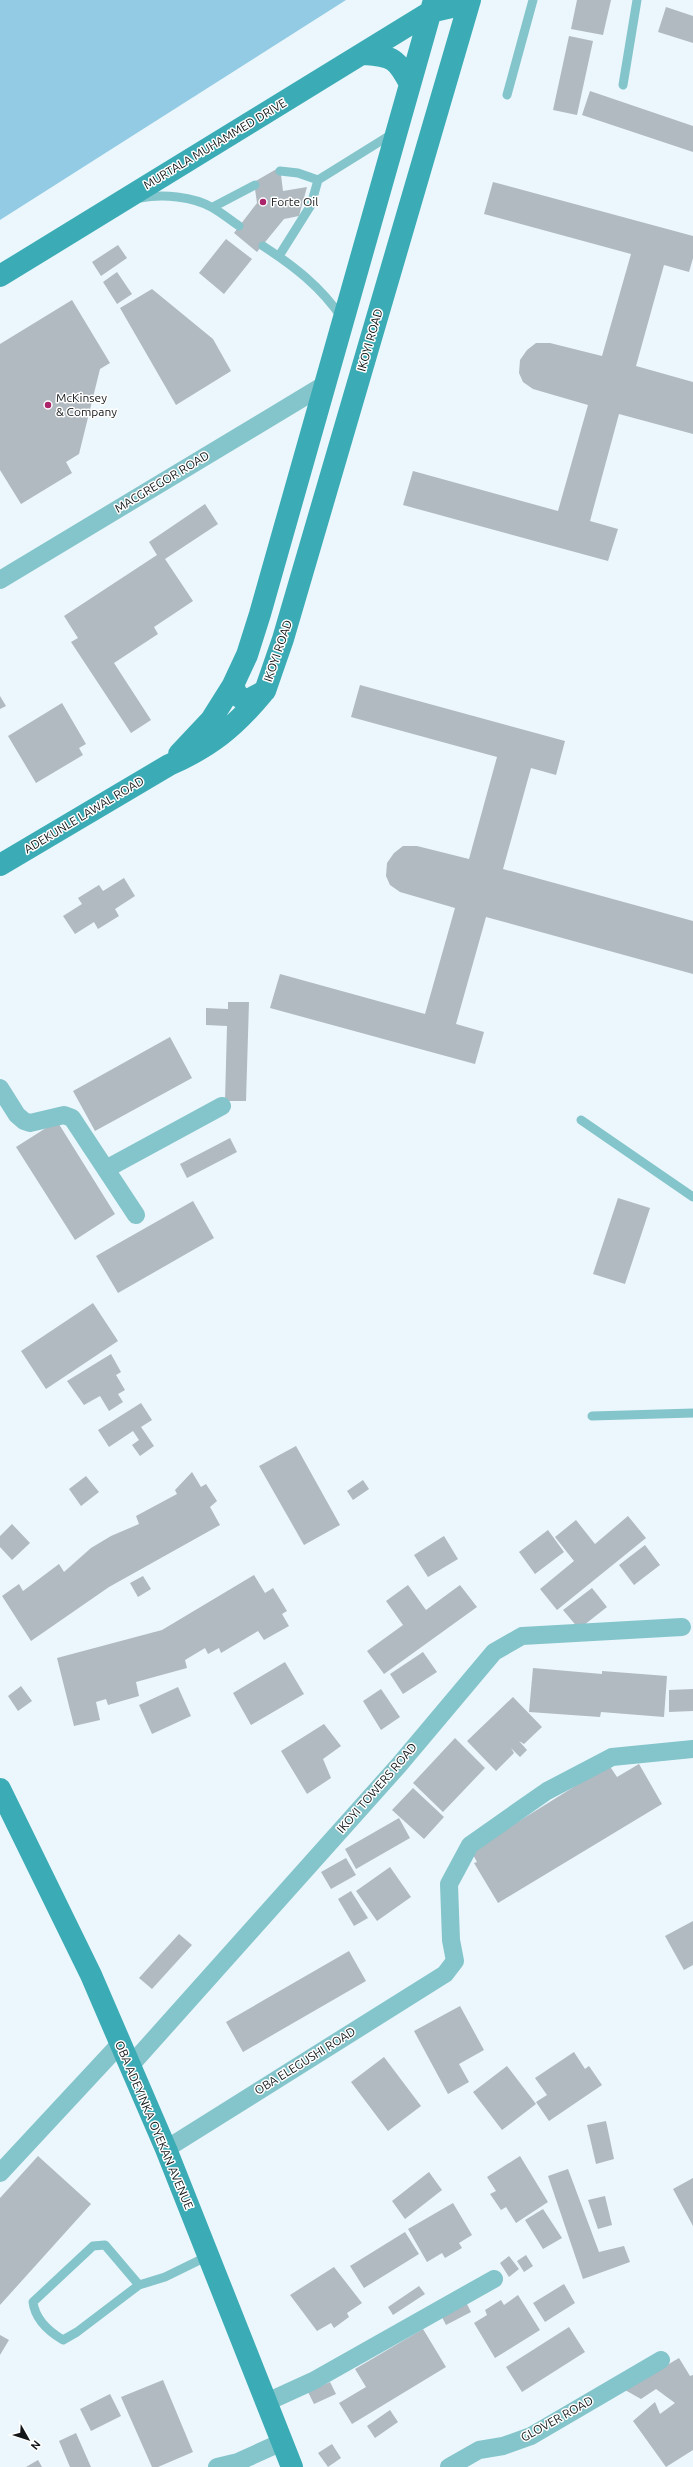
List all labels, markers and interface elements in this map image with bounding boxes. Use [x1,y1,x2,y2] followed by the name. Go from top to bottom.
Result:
[141,96,289,191] street label: MURTALA MUHAMMED DRIVE
[271,195,318,208] place label: Forte Oil
[258,197,268,207] marker: Forte Oil
[354,307,385,373] street label: IKOYI ROAD
[56,391,117,418] place label: McKinsey & Company
[43,400,53,410] marker: McKinsey & Company
[112,448,211,515] street label: MACGREGOR ROAD
[261,618,294,684] street label: IKOYI ROAD
[22,774,146,856] street label: ADEKUNLE LAWAL ROAD
[334,1740,419,1835] street label: IKOYI TOWERS ROAD
[252,2024,358,2097] street label: OBA ELEGUSHI ROAD
[113,2039,196,2211] street label: OBA ADEYINKA OYEKAN AVENUE
[518,2393,595,2444] street label: GLOVER ROAD
[8,2419,48,2459] north arrow
[29,2438,43,2452] text: N

